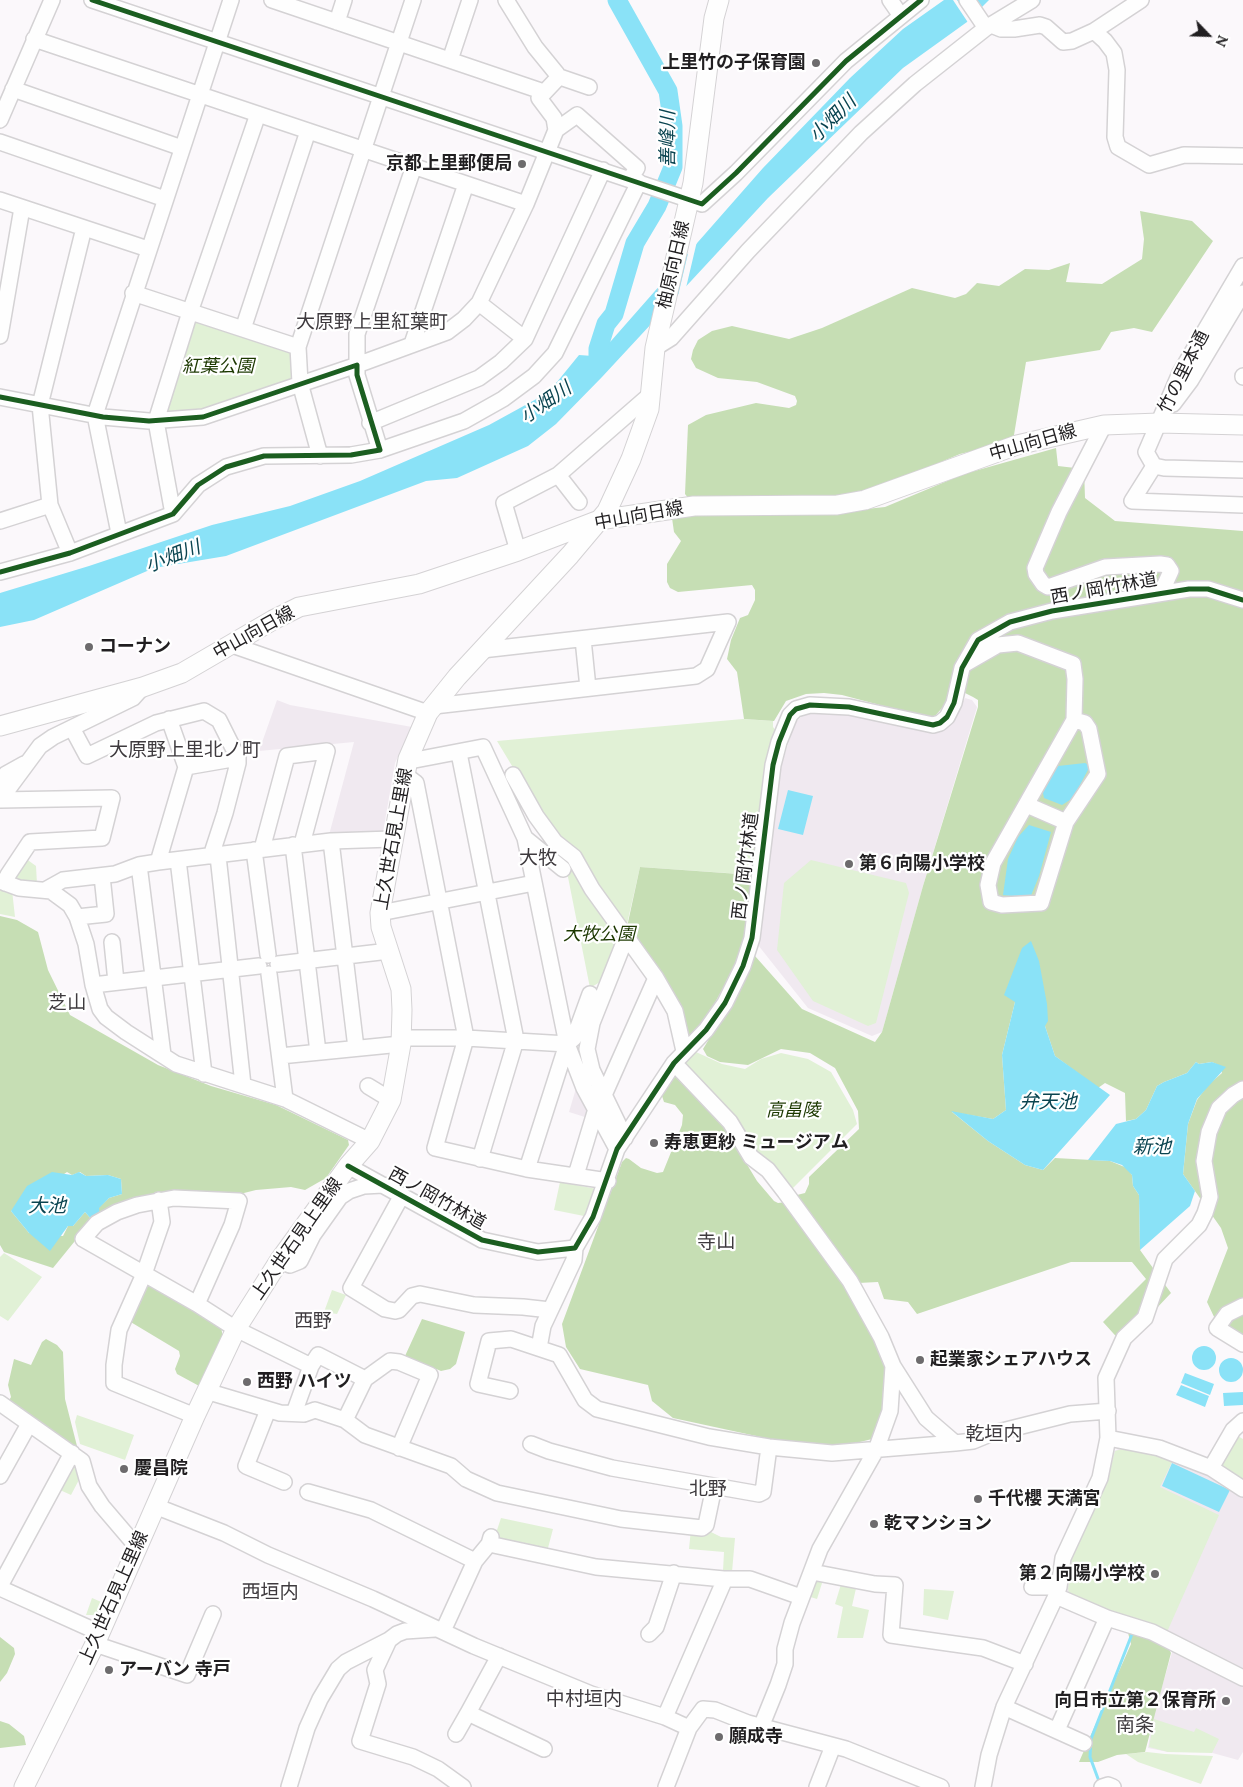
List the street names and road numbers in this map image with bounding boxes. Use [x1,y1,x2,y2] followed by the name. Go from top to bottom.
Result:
[653,219,695,311] street label: 柚原向日線
[1154,327,1214,417] street label: 竹の里本通
[987,420,1079,466] street label: 中山向日線
[593,498,685,534] street label: 中山向日線
[1049,569,1159,609] street label: 西ノ岡竹林道
[209,602,299,664] street label: 中山向日線
[371,766,417,912] street label: 上久世石見上里線
[729,811,763,921] street label: 西ノ岡竹林道
[385,1163,489,1235] street label: 西ノ岡竹林道
[247,1174,347,1304] street label: 上久世石見上里線
[75,1528,153,1668] street label: 上久世石見上里線

